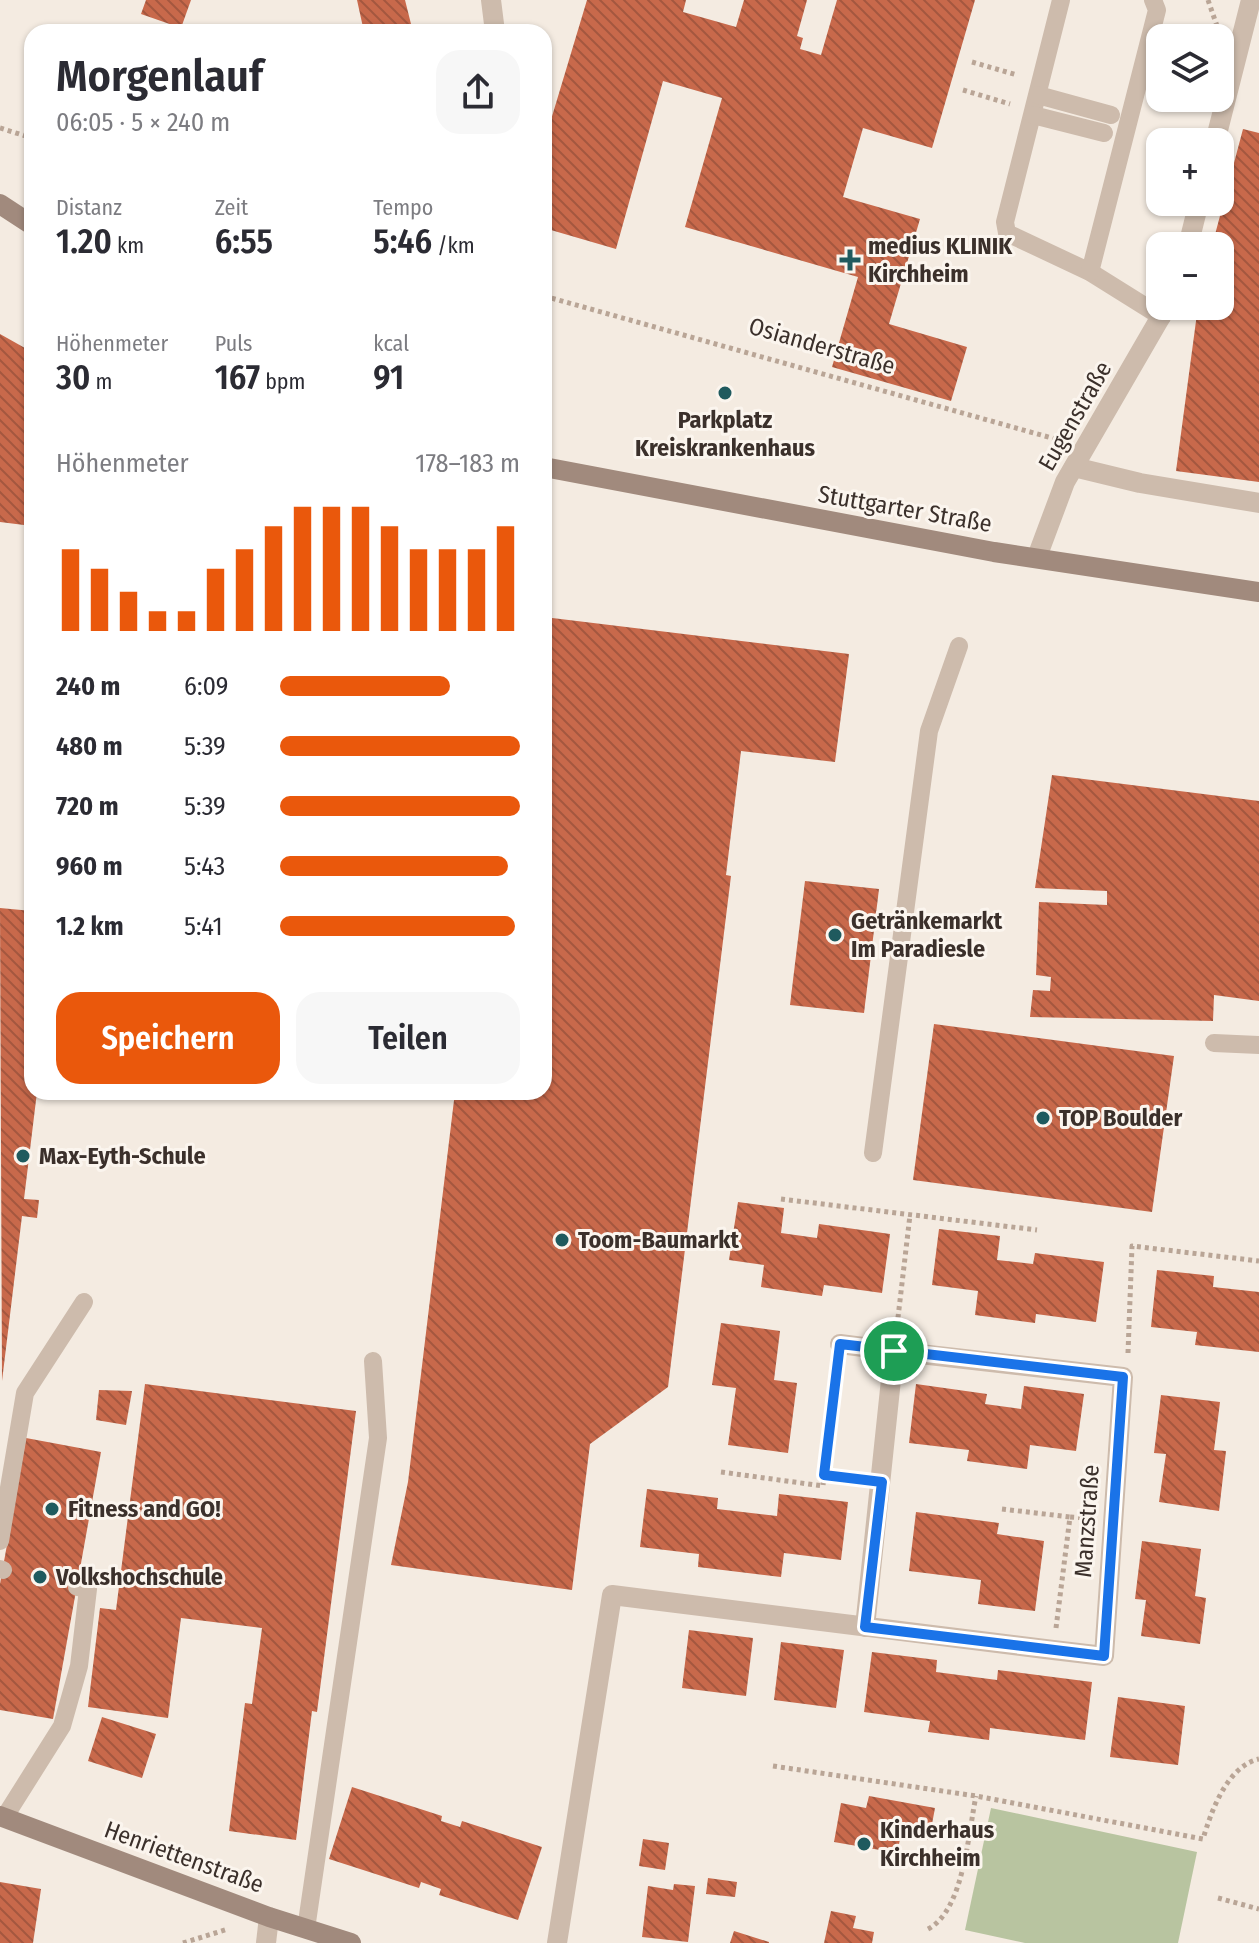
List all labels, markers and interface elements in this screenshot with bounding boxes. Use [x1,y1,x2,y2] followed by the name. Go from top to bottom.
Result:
[1146,24,1234,320] map controls
[1146,24,1234,112] button: layers
[56,50,263,103] text: Morgenlauf
[436,50,520,134] button: share
[56,107,230,138] text: 06:05 · 5 × 240 m
[1146,128,1234,216] button: +
[56,194,122,221] text: Distanz
[215,194,248,221] text: Zeit
[373,194,433,221] text: Tempo
[56,221,112,262] text: 1.20
[215,221,273,262] text: 6:55
[373,221,432,262] text: 5:46
[112,232,144,259] text: km
[432,232,475,259] text: /km
[868,232,1013,288] place label: medius KLINIK Kirchheim
[1146,232,1234,320] button: −
[839,249,861,271] marker: medius KLINIK Kirchheim
[746,312,898,380] street label: Osianderstraße
[56,330,168,357] text: Höhenmeter
[215,330,252,357] text: Puls
[373,330,409,357] text: kcal
[56,357,90,398] text: 30
[215,357,260,398] text: 167
[373,357,404,398] text: 91
[1033,357,1117,475] street label: Eugenstraße
[90,368,112,395] text: m
[260,368,305,395] text: bpm
[716,384,734,402] marker: Parkplatz Kreiskrankenhaus
[635,406,815,462] place label: Parkplatz Kreiskrankenhaus
[56,448,189,479] text: Höhenmeter
[415,448,520,479] text: 178–183 m
[816,480,994,538] street label: Stuttgarter Straße
[56,671,120,702] text: 240 m
[184,671,228,702] text: 6:09
[56,731,123,762] text: 480 m
[184,731,226,762] text: 5:39
[56,791,119,822] text: 720 m
[184,791,226,822] text: 5:39
[56,851,122,882] text: 960 m
[184,851,225,882] text: 5:43
[851,907,1003,963] place label: Getränkemarkt Im Paradiesle
[56,911,123,942] text: 1.2 km
[184,911,223,942] text: 5:41
[826,926,844,944] marker: Getränkemarkt Im Paradiesle
[56,992,280,1084] button: Speichern
[296,992,520,1084] button: Teilen
[1059,1104,1182,1132] place label: TOP Boulder
[1034,1109,1052,1127] marker: TOP Boulder
[39,1142,206,1170] place label: Max-Eyth-Schule
[14,1147,32,1165] marker: Max-Eyth-Schule
[578,1226,739,1254] place label: Toom-Baumarkt
[553,1231,571,1249] marker: Toom-Baumarkt
[860,1317,928,1385] pin
[872,1329,916,1373] icon: arrive
[1069,1464,1105,1578] street label: Manzstraße
[68,1495,221,1523] place label: Fitness and GO!
[43,1500,61,1518] marker: Fitness and GO!
[55,1563,223,1591] place label: Volkshochschule
[31,1568,49,1586] marker: Volkshochschule
[101,1815,267,1899] street label: Henriettenstraße
[880,1816,995,1872] place label: Kinderhaus Kirchheim
[855,1835,873,1853] marker: Kinderhaus Kirchheim

